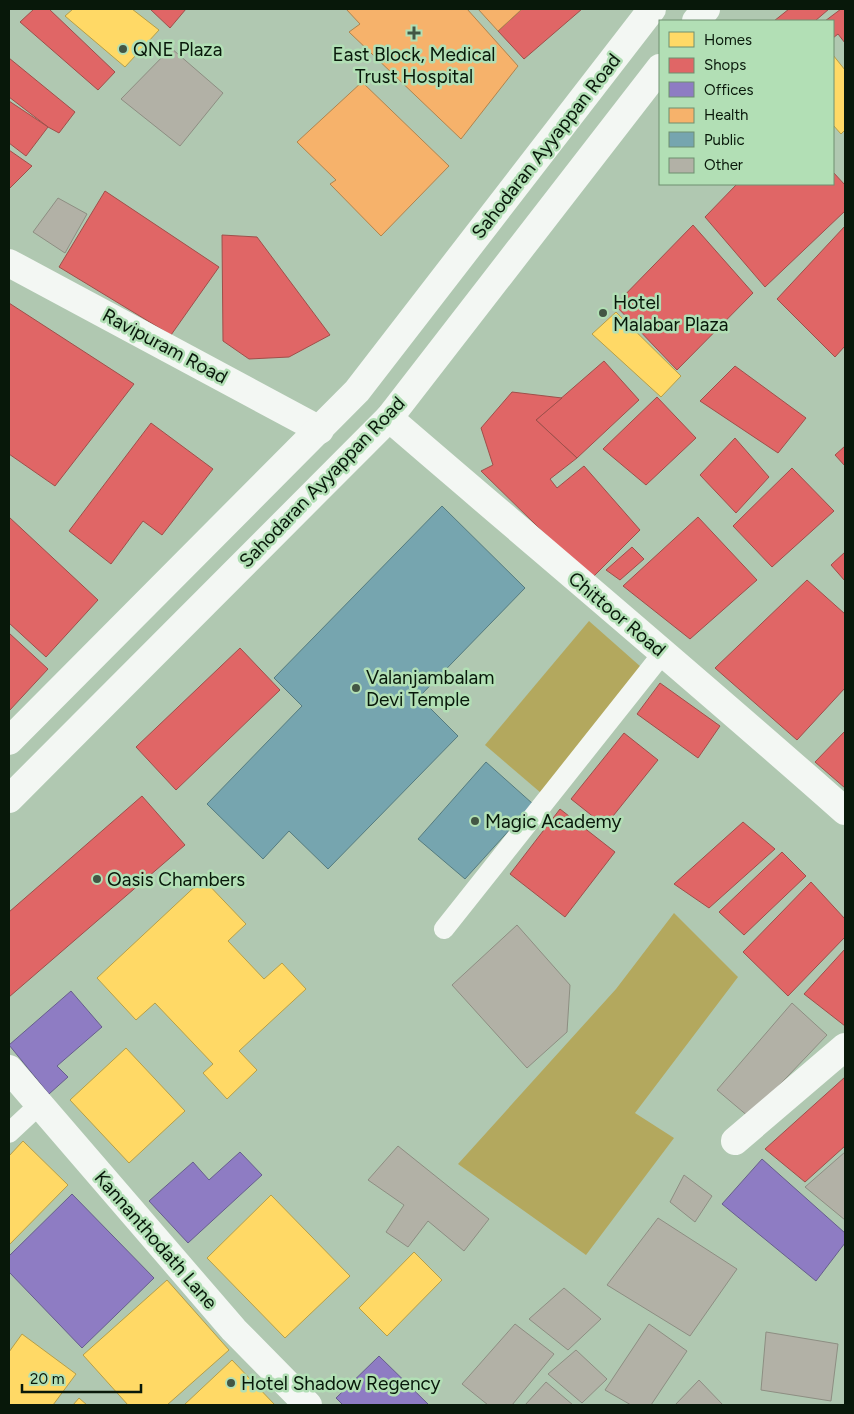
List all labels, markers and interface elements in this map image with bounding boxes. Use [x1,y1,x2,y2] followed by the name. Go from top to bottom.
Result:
[659,20,834,185] legend
[407,26,421,40] marker: East Block, Medical Trust Hospital
[704,31,752,49] text: Homes
[133,38,222,61] place label: QNE Plaza
[117,43,129,55] marker: QNE Plaza
[332,43,496,88] place label: East Block, Medical Trust Hospital
[467,49,625,243] street label: Sahodaran Ayyappan Road
[704,56,746,74] text: Shops
[704,81,754,99] text: Offices
[704,106,748,124] text: Health
[704,131,745,149] text: Public
[704,156,743,174] text: Other
[613,291,728,336] place label: Hotel Malabar Plaza
[99,303,231,389] street label: Ravipuram Road
[597,307,609,319] marker: Hotel Malabar Plaza
[234,392,410,572] street label: Sahodaran Ayyappan Road
[564,567,670,661] street label: Chittoor Road
[366,666,494,711] place label: Valanjambalam Devi Temple
[350,682,362,694] marker: Valanjambalam Devi Temple
[485,810,622,833] place label: Magic Academy
[469,815,481,827] marker: Magic Academy
[107,868,245,891] place label: Oasis Chambers
[91,873,103,885] marker: Oasis Chambers
[90,1166,222,1314] street label: Kannanthodath Lane
[22,1362,141,1394] scale bar
[30,1370,64,1388] text: 20 m
[241,1372,441,1395] place label: Hotel Shadow Regency
[225,1377,237,1389] marker: Hotel Shadow Regency

